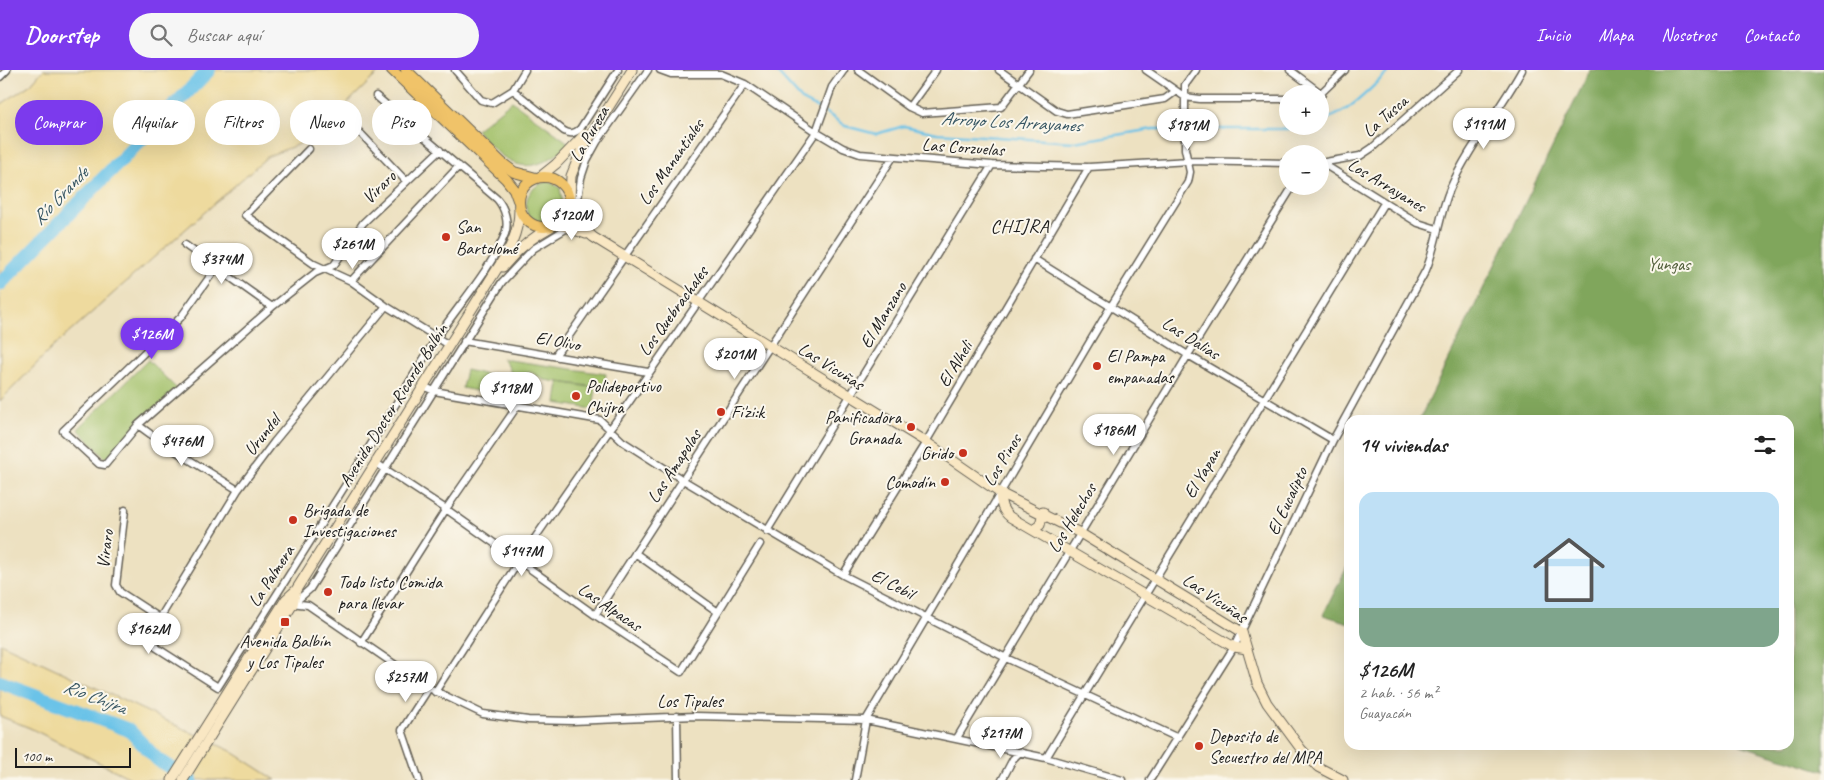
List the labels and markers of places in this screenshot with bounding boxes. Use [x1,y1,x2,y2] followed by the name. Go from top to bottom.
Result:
[1153,108,1223,151] pin: $181M
[1449,108,1519,150] pin: $191M
[537,198,607,241] pin: $120M
[456,216,520,259] place label: San Bartolomé
[318,228,388,270] pin: $261M
[440,231,452,243] marker: San Bartolomé
[187,242,257,285] pin: $374M
[117,318,187,360] pin: $126M
[700,338,770,380] pin: $201M
[1107,345,1175,388] place label: El Pampa empanadas
[1091,360,1103,372] marker: El Pampa empanadas
[476,372,546,414] pin: $118M
[586,375,662,418] place label: Polideportivo Chijra
[570,390,582,402] marker: Polideportivo Chijra
[731,401,766,423] place label: Fi'zi:k
[715,406,727,418] marker: Fi'zi:k
[825,406,903,449] place label: Panificadora Granada
[1079,414,1149,456] pin: $186M
[905,421,917,433] marker: Panificadora Granada
[147,424,217,467] pin: $476M
[921,442,955,464] place label: Grido
[957,447,969,459] marker: Grido
[885,471,936,493] place label: Comodín
[939,476,951,488] marker: Comodín
[303,499,398,542] place label: Brigada de Investigaciones
[287,514,299,526] marker: Brigada de Investigaciones
[487,534,557,577] pin: $147M
[338,571,443,614] place label: Todo listo Comida para llevar
[322,586,334,598] marker: Todo listo Comida para llevar
[114,612,184,655] pin: $162M
[279,616,291,628] marker: Avenida Balbín y Los Tipales
[240,630,331,673] place label: Avenida Balbín y Los Tipales
[371,660,441,703] pin: $257M
[966,716,1036,759] pin: $217M
[1209,725,1322,768] place label: Deposito de Secuestro del MPA
[1193,740,1205,752] marker: Deposito de Secuestro del MPA

